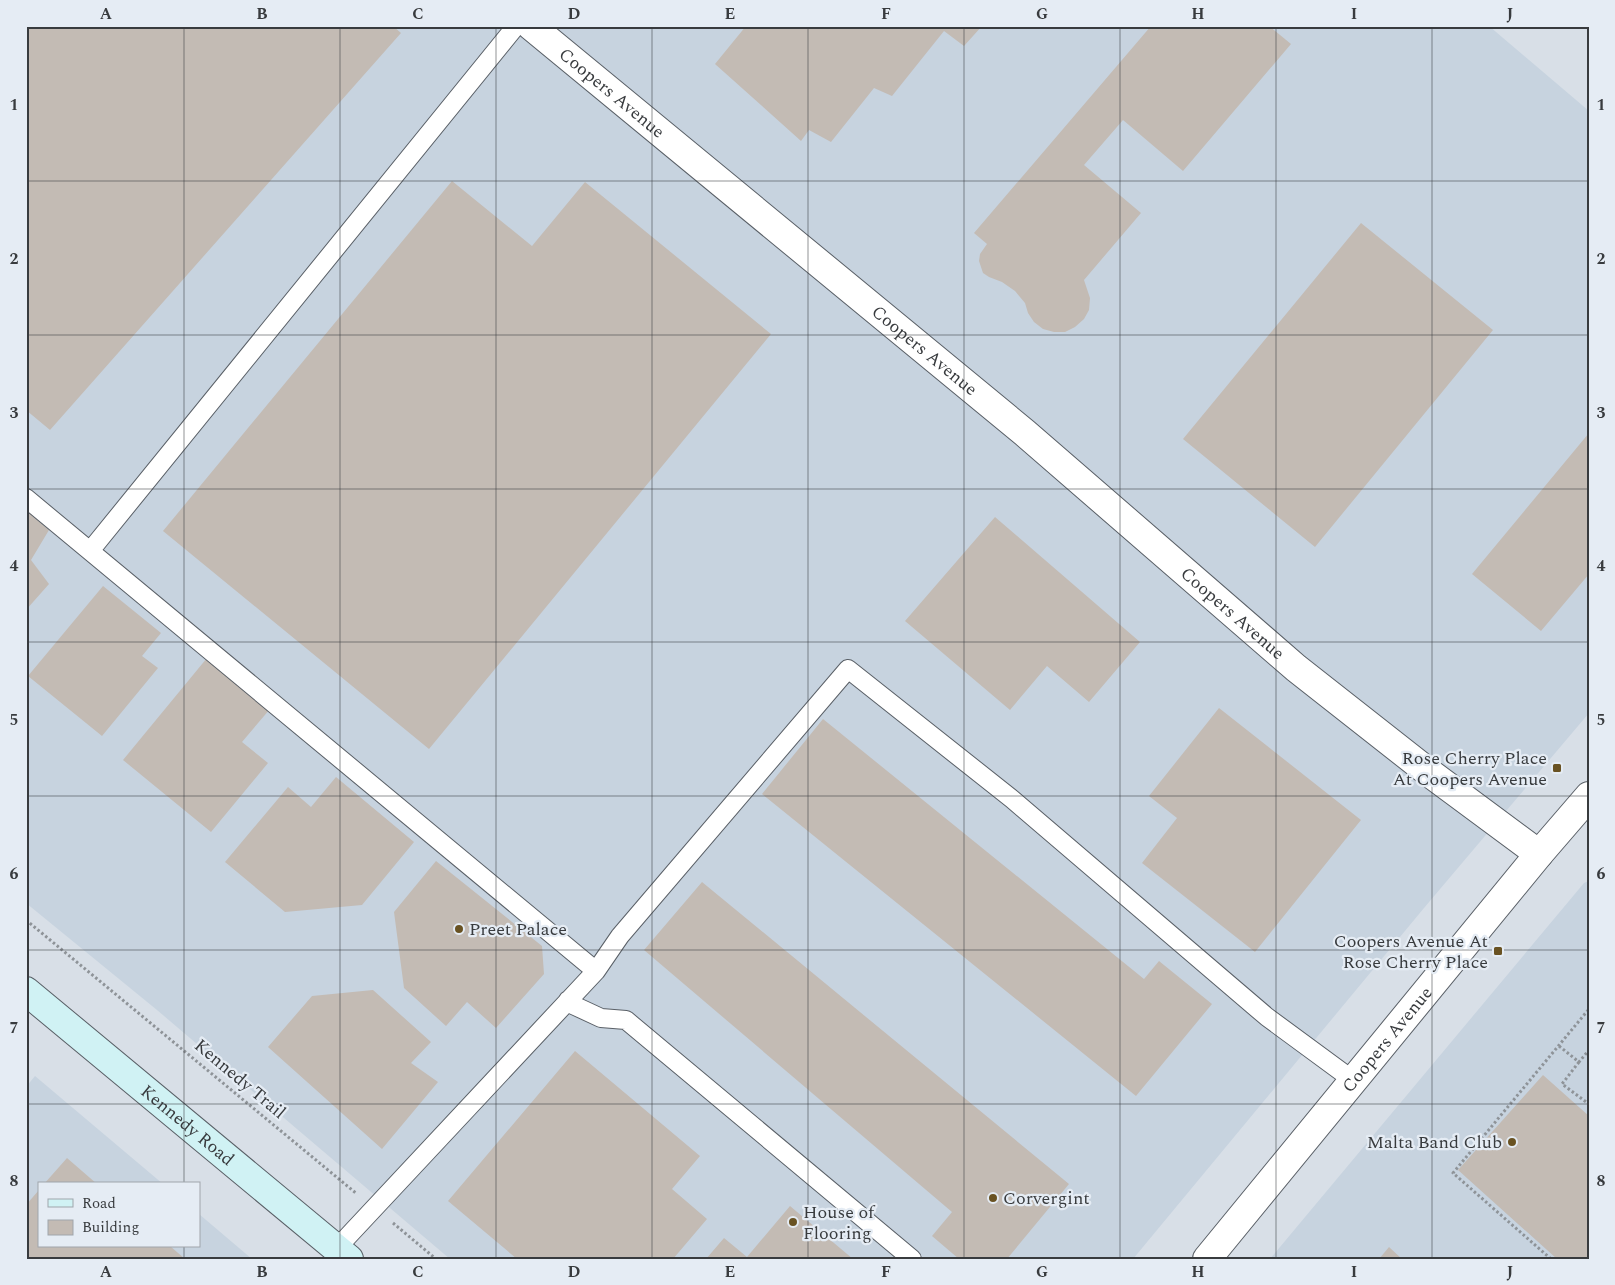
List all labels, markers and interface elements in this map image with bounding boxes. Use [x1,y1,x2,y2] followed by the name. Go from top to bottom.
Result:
[100,2,113,26] text: A
[256,2,268,26] text: B
[412,2,424,26] text: C
[568,2,581,26] text: D
[725,2,735,26] text: E
[881,2,891,26] text: F
[1036,2,1048,26] text: G
[1191,2,1205,26] text: H
[1351,2,1357,26] text: I
[1507,2,1514,26] text: J
[553,41,671,145] street label: Coopers Avenue
[10,93,18,117] text: 1
[1597,93,1605,117] text: 1
[10,247,19,271] text: 2
[1597,247,1606,271] text: 2
[866,298,984,402] street label: Coopers Avenue
[10,401,19,425] text: 3
[1597,401,1606,425] text: 3
[10,554,19,578] text: 4
[1597,554,1606,578] text: 4
[1175,560,1291,666] street label: Coopers Avenue
[10,708,18,732] text: 5
[1597,708,1605,732] text: 5
[1393,745,1547,793] place label: Rose Cherry Place At Coopers Avenue
[1551,762,1563,774] marker: Rose Cherry Place At Coopers Avenue
[10,862,19,886] text: 6
[1597,862,1606,886] text: 6
[469,916,567,943] place label: Preet Palace
[453,923,465,935] marker: Preet Palace
[1334,928,1488,976] place label: Coopers Avenue At Rose Cherry Place
[1492,945,1504,957] marker: Coopers Avenue At Rose Cherry Place
[1335,980,1439,1098] street label: Coopers Avenue
[10,1016,19,1040] text: 7
[1597,1016,1606,1040] text: 7
[188,1032,292,1126] street label: Kennedy Trail
[135,1078,240,1172] street label: Kennedy Road
[1367,1129,1502,1156] place label: Malta Band Club
[1506,1136,1518,1148] marker: Malta Band Club
[10,1169,19,1193] text: 8
[1597,1169,1606,1193] text: 8
[38,1182,200,1248] legend
[1003,1185,1090,1212] place label: Corvergint
[82,1192,116,1215] text: Road
[987,1192,999,1204] marker: Corvergint
[803,1199,876,1247] place label: House of Flooring
[82,1216,139,1239] text: Building
[787,1216,799,1228] marker: House of Flooring
[100,1260,113,1284] text: A
[256,1260,268,1284] text: B
[412,1260,424,1284] text: C
[568,1260,581,1284] text: D
[725,1260,735,1284] text: E
[881,1260,891,1284] text: F
[1036,1260,1048,1284] text: G
[1191,1260,1205,1284] text: H
[1351,1260,1357,1284] text: I
[1507,1260,1514,1284] text: J

